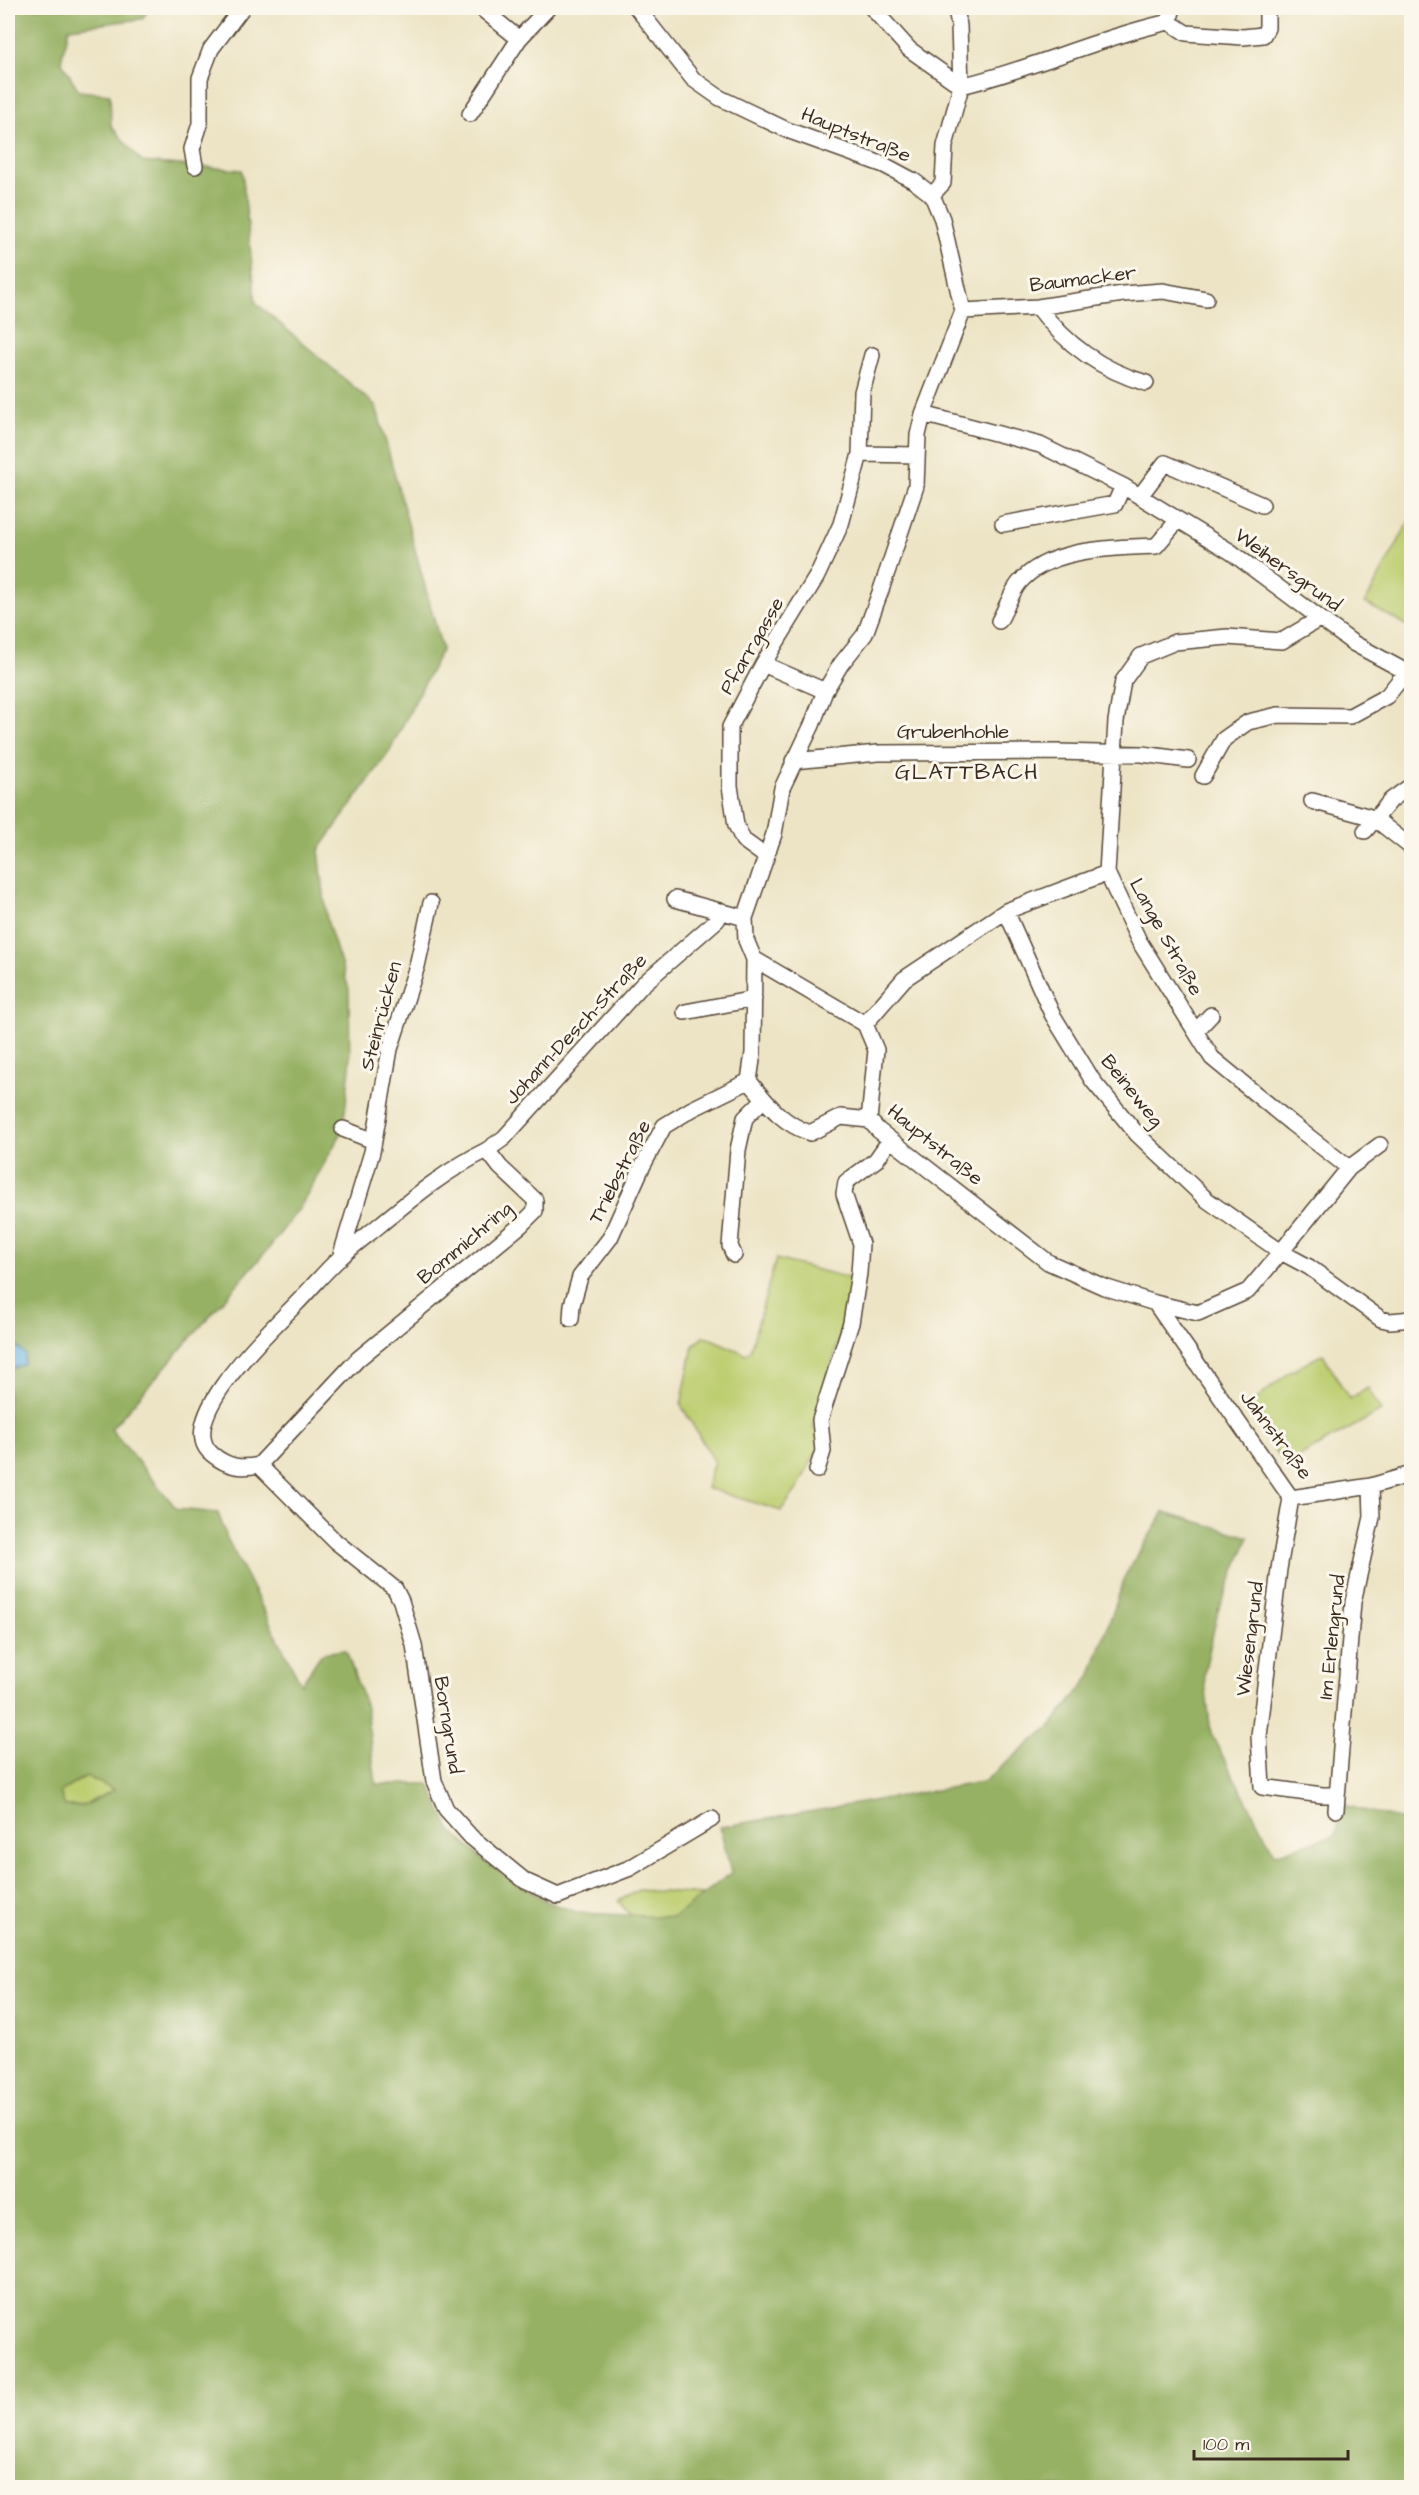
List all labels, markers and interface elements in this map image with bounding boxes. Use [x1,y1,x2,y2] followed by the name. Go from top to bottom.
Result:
[797,100,915,170] street label: Hauptstraße
[1028,259,1138,299] street label: Baumacker
[1228,522,1347,619] street label: Weihersgrund
[713,592,792,700] street label: Pfarrgasse
[897,718,1009,746] street label: Grubenhohle
[895,757,1039,788] district label: GLATTBACH
[1121,873,1210,1001] street label: Lange Straße
[498,947,654,1111] street label: Johann-Desch-Straße
[353,958,409,1074] street label: Steinrücken
[1093,1049,1170,1134] street label: Beineweg
[881,1098,989,1193] street label: Hauptstraße
[582,1115,658,1229] street label: Triebstraße
[411,1195,519,1292] street label: Bommichring
[1233,1385,1319,1486] street label: Jahnstraße
[1312,1573,1353,1701] street label: Im Erlengrund
[1229,1580,1272,1698] street label: Wiesengrund
[425,1674,470,1776] street label: Borngrund
[1194,2423,1348,2461] scale bar
[1203,2432,1249,2457] text: 100 m

